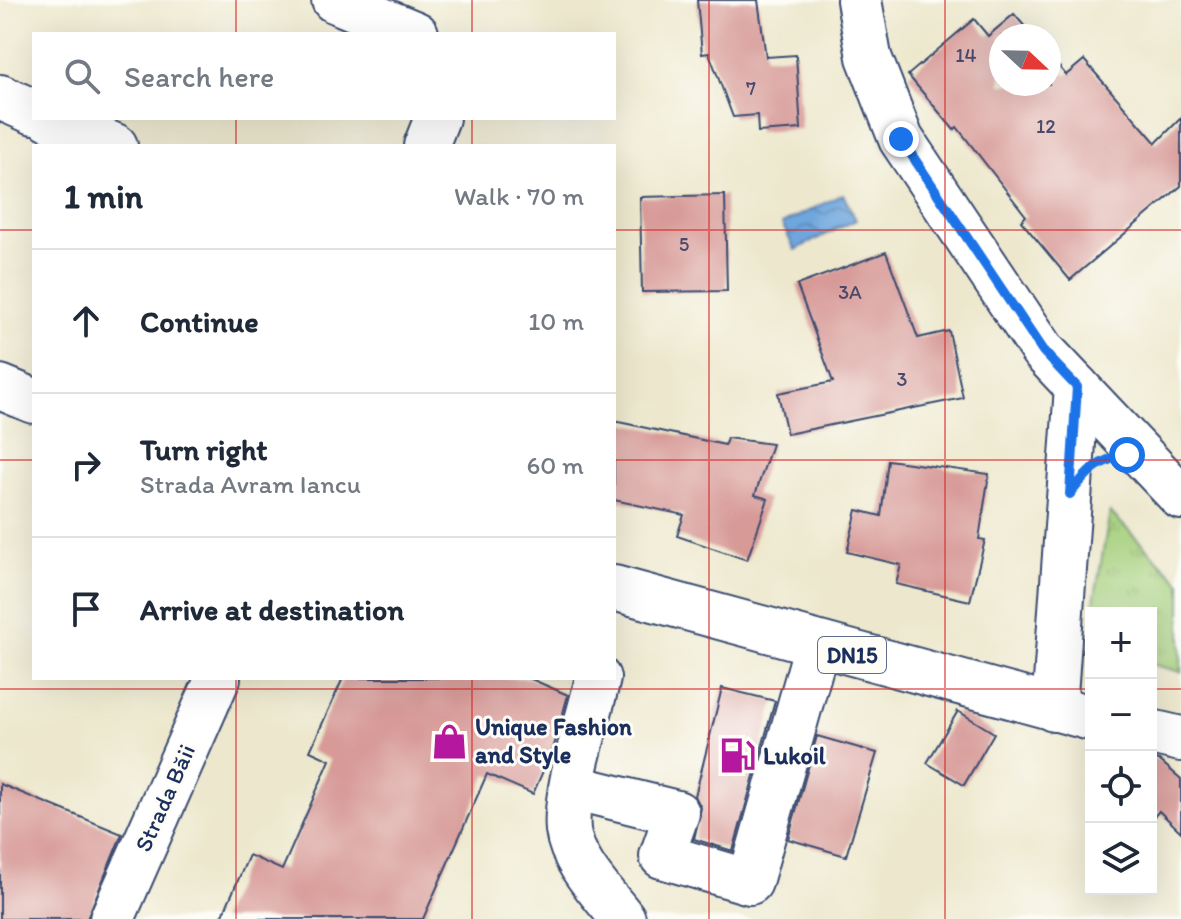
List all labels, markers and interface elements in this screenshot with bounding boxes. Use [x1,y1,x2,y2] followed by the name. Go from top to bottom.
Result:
[989,24,1061,96] north arrow
[32,32,616,120] search box
[955,43,977,67] house number: 14
[60,54,104,98] icon: search
[124,58,274,95] text: Search here
[746,76,756,100] house number: 7
[1036,114,1056,138] house number: 12
[883,121,919,157] route end
[64,176,143,217] text: 1 min
[454,180,584,212] text: Walk · 70 m
[679,232,689,256] house number: 5
[838,280,862,304] house number: 3A
[64,299,108,343] icon: ahead
[140,303,259,340] text: Continue
[528,305,584,337] text: 10 m
[897,367,908,391] house number: 3
[140,431,268,468] text: Turn right
[1109,437,1145,473] route start
[64,443,108,487] icon: right
[527,449,584,481] text: 60 m
[140,468,361,500] text: Strada Avram Iancu
[64,587,108,631] icon: arrive
[140,591,404,628] text: Arrive at destination
[1085,607,1157,895] map controls
[1085,607,1157,679] button: +
[818,637,886,673] road number: DN15
[1085,679,1157,751] button: −
[475,712,632,770] place label: Unique Fashion and Style
[430,722,468,760] shop icon: Unique Fashion and Style
[718,737,756,775] fuel station icon: Lukoil
[128,740,201,856] street label: Strada Băii
[763,741,826,770] place label: Lukoil
[1085,751,1157,823] button: locate
[1085,823,1157,895] button: layers

